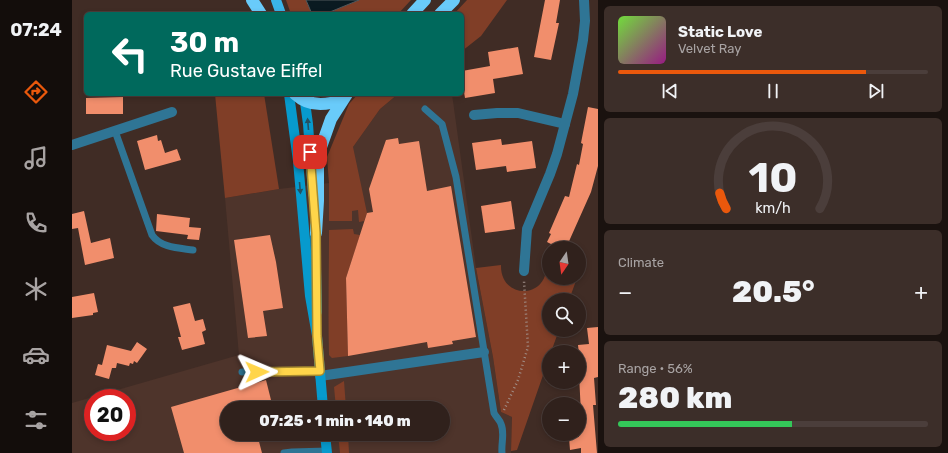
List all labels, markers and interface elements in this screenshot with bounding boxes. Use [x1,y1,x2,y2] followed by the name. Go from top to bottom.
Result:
[10,19,62,41] text: 07:24
[678,23,762,41] text: Static Love
[170,26,239,59] text: 30 m
[104,28,156,80] icon: left
[678,41,741,56] text: Velvet Ray
[170,60,322,82] text: Rue Gustave Eiffel
[22,78,50,106] icon: directions
[659,80,681,102] icon: previous
[762,80,784,102] icon: pause
[865,80,887,102] icon: next
[304,118,311,130] one-way arrow
[293,135,327,169] pin
[299,141,321,163] icon: arrive
[22,144,50,172] icon: music
[749,152,797,201] text: 10
[297,182,303,194] one-way arrow
[755,199,791,216] text: km/h
[22,209,50,237] icon: phone
[542,241,586,285] north arrow
[542,241,586,441] map controls
[618,255,664,270] text: Climate
[732,274,815,310] text: 20.5°
[22,275,50,303] icon: climate
[618,279,632,306] text: −
[914,279,928,306] text: +
[542,293,586,337] button: search
[22,341,50,369] icon: car
[542,345,586,389] button: +
[236,351,278,393] position arrow
[618,361,693,376] text: Range · 56%
[618,380,732,416] text: 280 km
[84,389,136,441] speed limit sign: 20
[542,397,586,441] button: −
[22,406,50,434] icon: filters
[259,412,411,430] text: 07:25 · 1 min · 140 m

